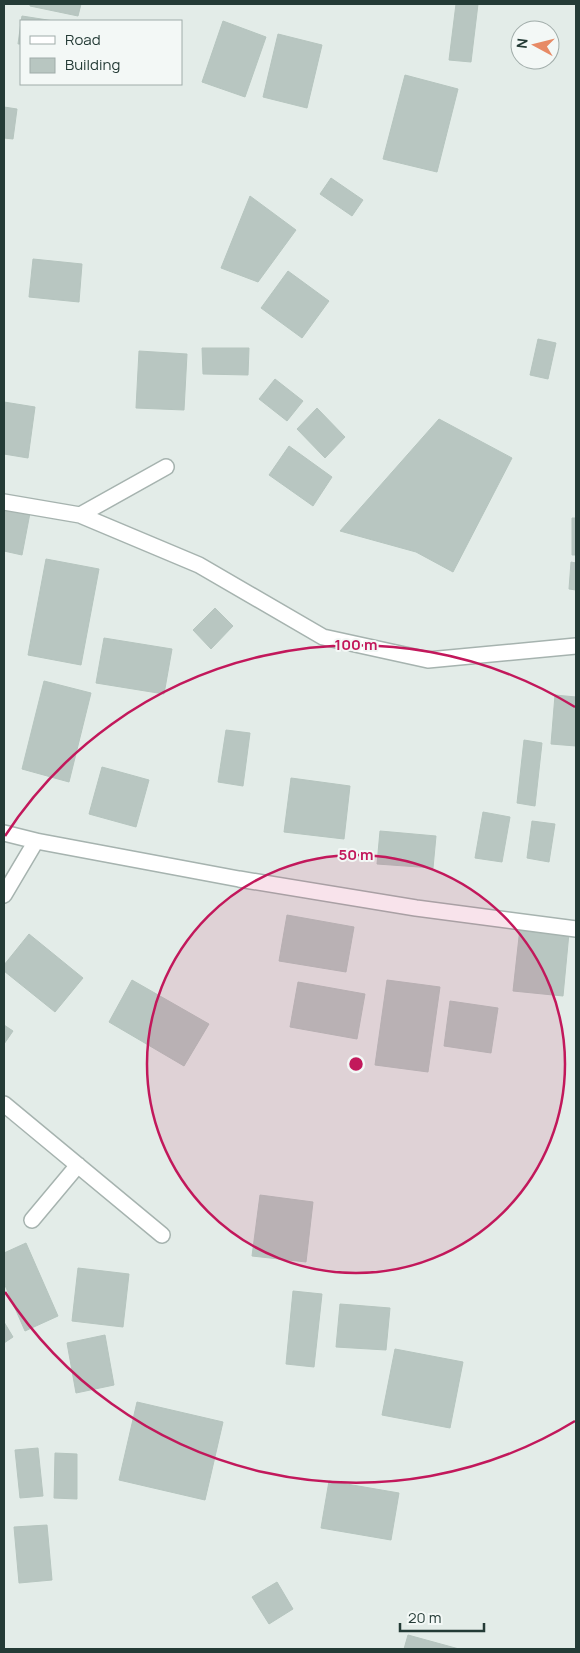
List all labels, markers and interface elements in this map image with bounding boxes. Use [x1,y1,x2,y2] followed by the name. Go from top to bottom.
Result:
[20,20,182,85] legend
[510,20,560,70] north arrow
[65,29,101,50] text: Road
[512,37,532,50] text: N
[65,54,120,75] text: Building
[335,634,377,655] text: 100 m
[338,844,374,865] text: 50 m
[347,1055,365,1073] centre of rings
[400,1600,484,1632] scale bar
[408,1607,441,1628] text: 20 m

